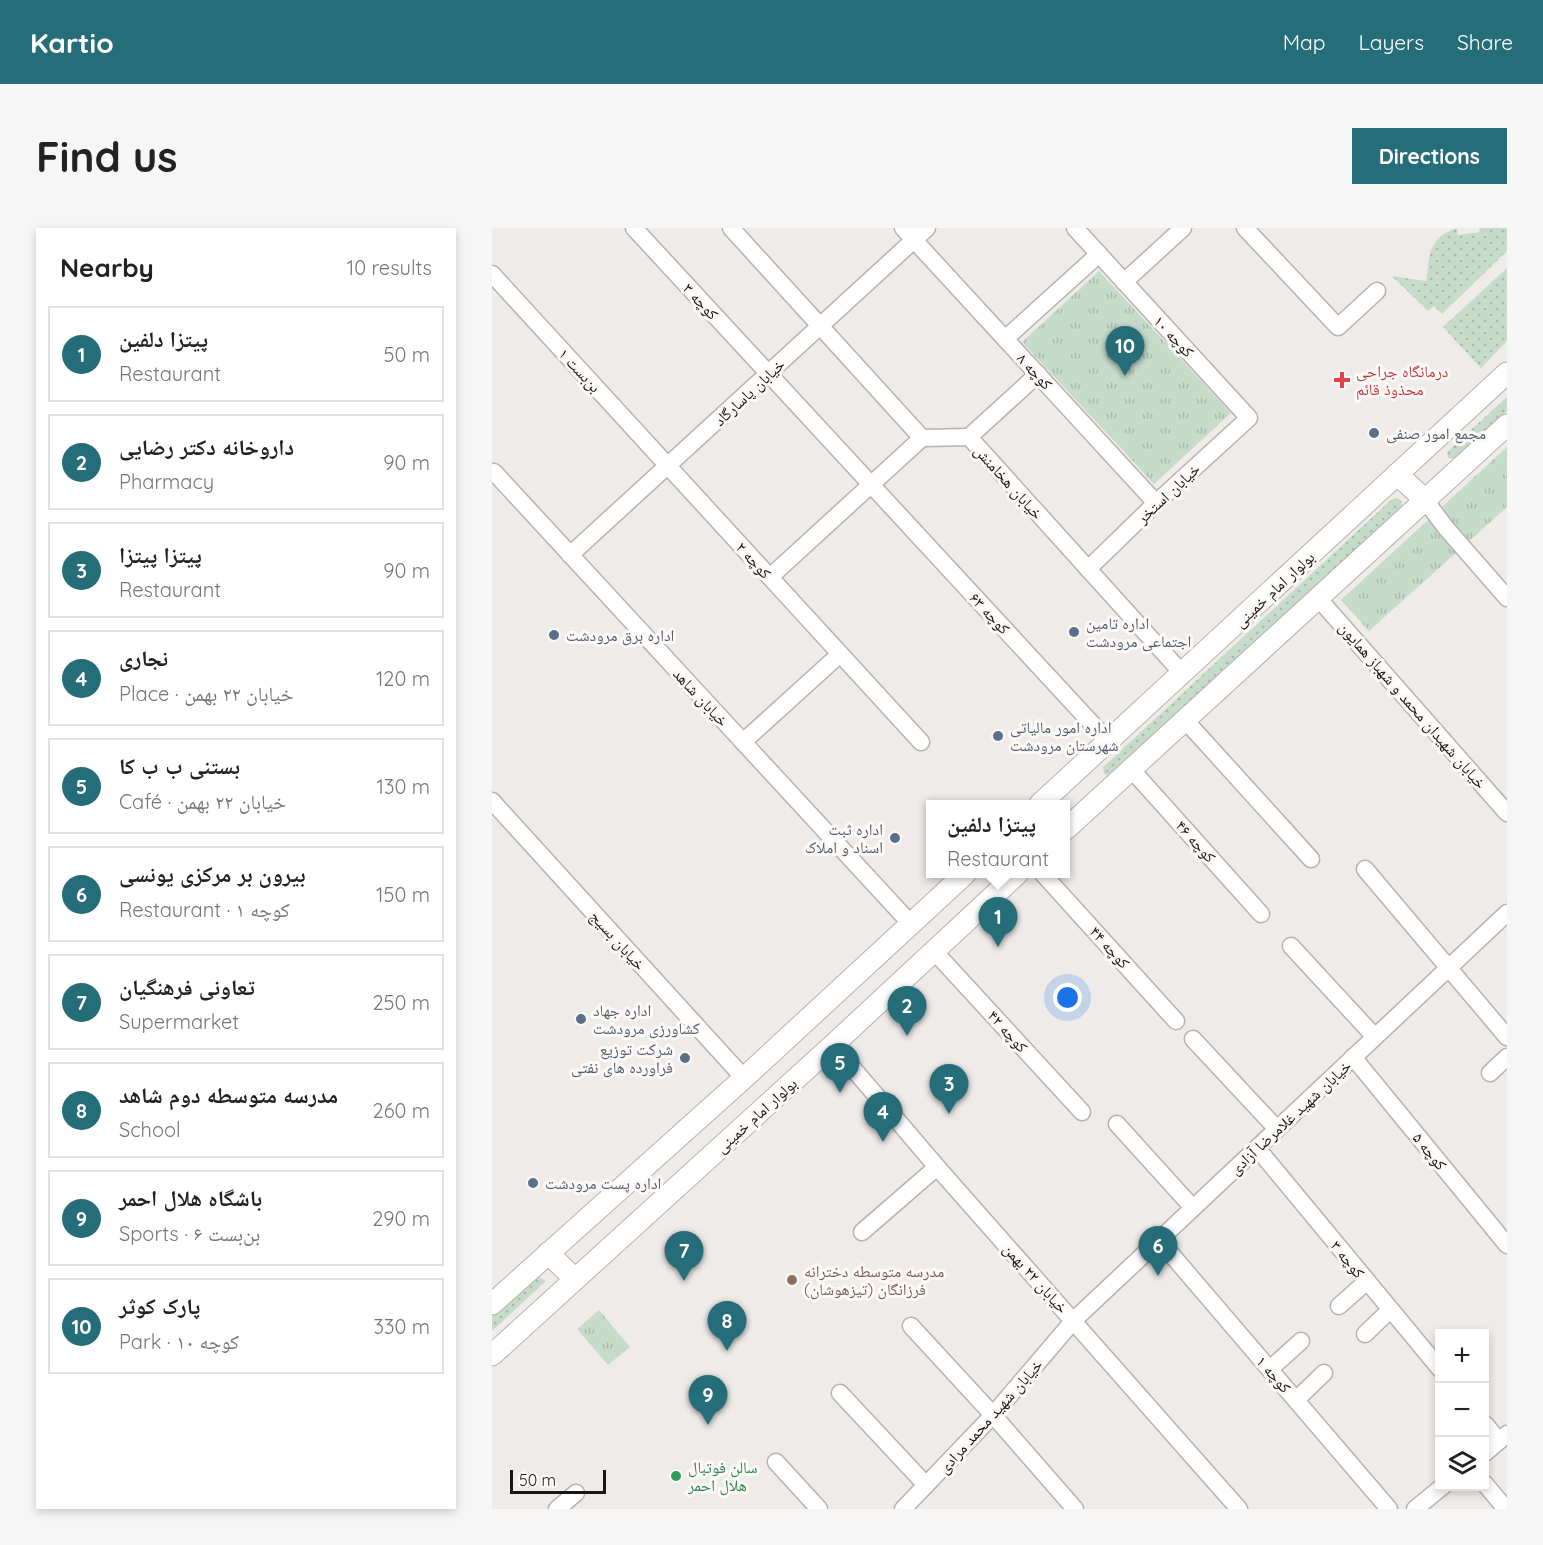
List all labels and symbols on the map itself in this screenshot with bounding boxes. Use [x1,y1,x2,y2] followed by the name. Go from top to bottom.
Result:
[679,278,723,324] street label: کوچه ۳
[1150,311,1199,361] street label: کوچه ۱۰
[1106,326,1144,376] pin: 10
[554,344,606,397] street label: بن‌بست ۱
[1013,348,1057,394] street label: کوچه ۸
[709,354,789,431] street label: خیابان پاسارگاد
[1356,361,1448,400] place label: درمانگاه جراحی محذوذ قائم
[1333,371,1351,389] marker: درمانگاه جراحی محذوذ قائم
[1386,423,1486,444] place label: مجمع امور صنفی
[1367,426,1381,440] marker: مجمع امور صنفی
[970,441,1048,524] street label: خیابان هخامنش
[1131,459,1205,529] street label: خیابان استخر
[732,537,776,583] street label: کوچه ۲
[1230,547,1319,632] street label: بولوار امام خمینی
[966,588,1015,638] street label: کوچه ۶۳
[1086,613,1191,652] place label: اداره تامین اجتماعی مرودشت
[1334,617,1491,793] street label: خیابان شهیدان محمد و شهباز همایون
[566,625,674,646] place label: اداره برق مرودشت
[1067,625,1081,639] marker: اداره تامین اجتماعی مرودشت
[547,628,561,642] marker: اداره برق مرودشت
[668,664,733,731] street label: خیابان شاهد
[1010,717,1119,756] place label: اداره امور مالیاتی شهرستان مرودشت
[991,729,1005,743] marker: اداره امور مالیاتی شهرستان مرودشت
[1172,816,1220,867] street label: کوچه ۴۶
[805,819,883,857] place label: اداره ثبت اسناد و املاک
[888,831,902,845] marker: اداره ثبت اسناد و املاک
[978,898,1018,947] pin: 1
[585,906,650,975] street label: خیابان بسیج
[1086,922,1134,973] street label: کوچه ۴۴
[1053,983,1082,1012] your location
[888,986,926,1036] pin: 2
[593,1000,700,1039] place label: اداره جهاد کشاورزی مرودشت
[984,1006,1032,1057] street label: کوچه ۴۲
[574,1012,588,1026] marker: اداره جهاد کشاورزی مرودشت
[571,1039,673,1078] place label: شرکت توزیع فراورده های نفتی
[820,1044,860,1093] pin: 5
[678,1051,692,1065] marker: شرکت توزیع فراورده های نفتی
[1225,1055,1356,1179] street label: خیابان شهید غلامرضا آزادی
[930,1064,968,1114] pin: 3
[711,1073,802,1158] street label: بولوار امام خمینی
[864,1092,902,1142] pin: 4
[1409,1128,1452,1174] street label: کوچه ۵
[545,1173,661,1193] place label: اداره پست مرودشت
[526,1176,540,1190] marker: اداره پست مرودشت
[1138,1226,1178,1276] pin: 6
[664,1232,704,1281] pin: 7
[1327,1236,1370,1282] street label: کوچه ۳
[999,1239,1073,1318] street label: خیابان ۲۲ بهمن
[804,1261,944,1300] place label: مدرسه متوسطه دخترانه فرزانگان (تیزهوشان)
[785,1273,799,1287] marker: مدرسه متوسطه دخترانه فرزانگان (تیزهوشان)
[708,1302,746,1351] pin: 8
[1252,1351,1296,1397] street label: کوچه ۱
[933,1355,1047,1478] street label: خیابان شهید محمد مرادی
[688,1376,728,1425] pin: 9
[687,1457,758,1496] place label: سالن فوتبال هلال احمر
[510,1467,606,1494] scale bar
[669,1469,683,1483] marker: سالن فوتبال هلال احمر

